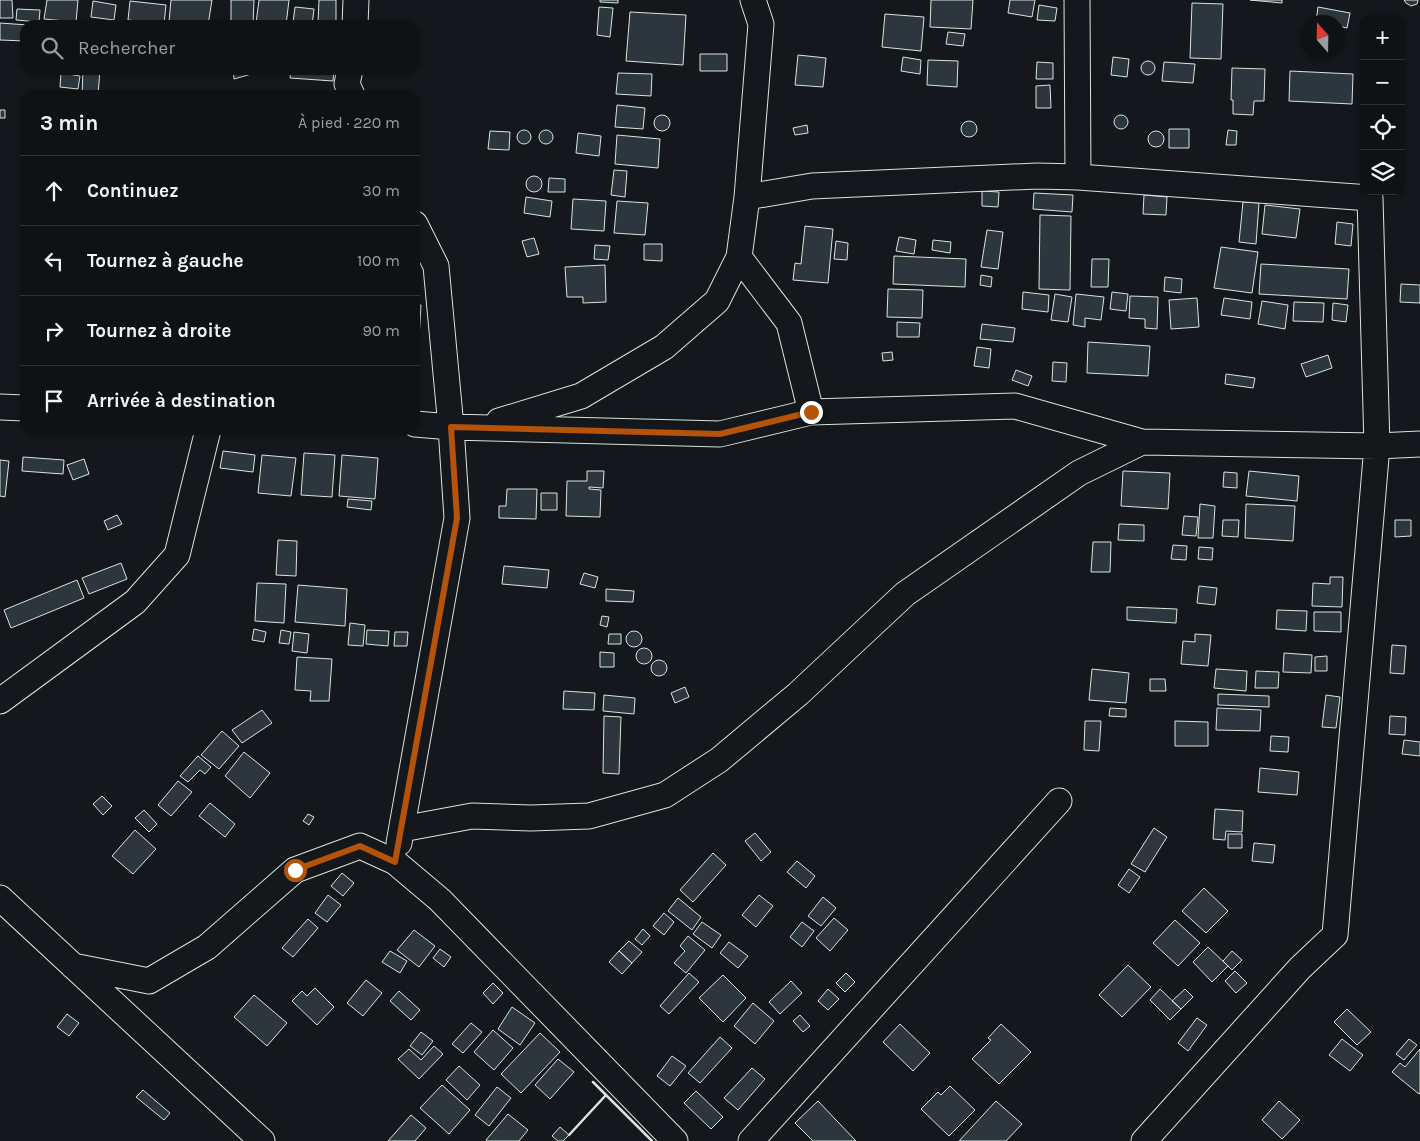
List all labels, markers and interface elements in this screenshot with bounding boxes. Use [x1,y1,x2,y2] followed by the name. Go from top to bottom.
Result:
[1300,15,1345,60] north arrow
[1360,15,1405,195] map controls
[1360,15,1405,60] button: +
[20,20,420,75] search box
[38,34,66,62] icon: search
[78,37,175,59] text: Rechercher
[1360,60,1405,105] button: −
[1360,105,1405,150] button: locate
[40,111,98,135] text: 3 min
[298,113,400,132] text: À pied · 220 m
[1360,150,1405,195] button: layers
[40,177,68,205] icon: ahead
[87,180,179,202] text: Continuez
[362,181,400,200] text: 30 m
[40,247,68,275] icon: left
[87,250,244,272] text: Tournez à gauche
[357,251,400,270] text: 100 m
[40,317,68,345] icon: right
[87,320,231,342] text: Tournez à droite
[362,321,400,340] text: 90 m
[40,387,68,415] icon: arrive
[87,390,276,412] text: Arrivée à destination
[800,401,823,424] route end
[284,859,307,882] route start

